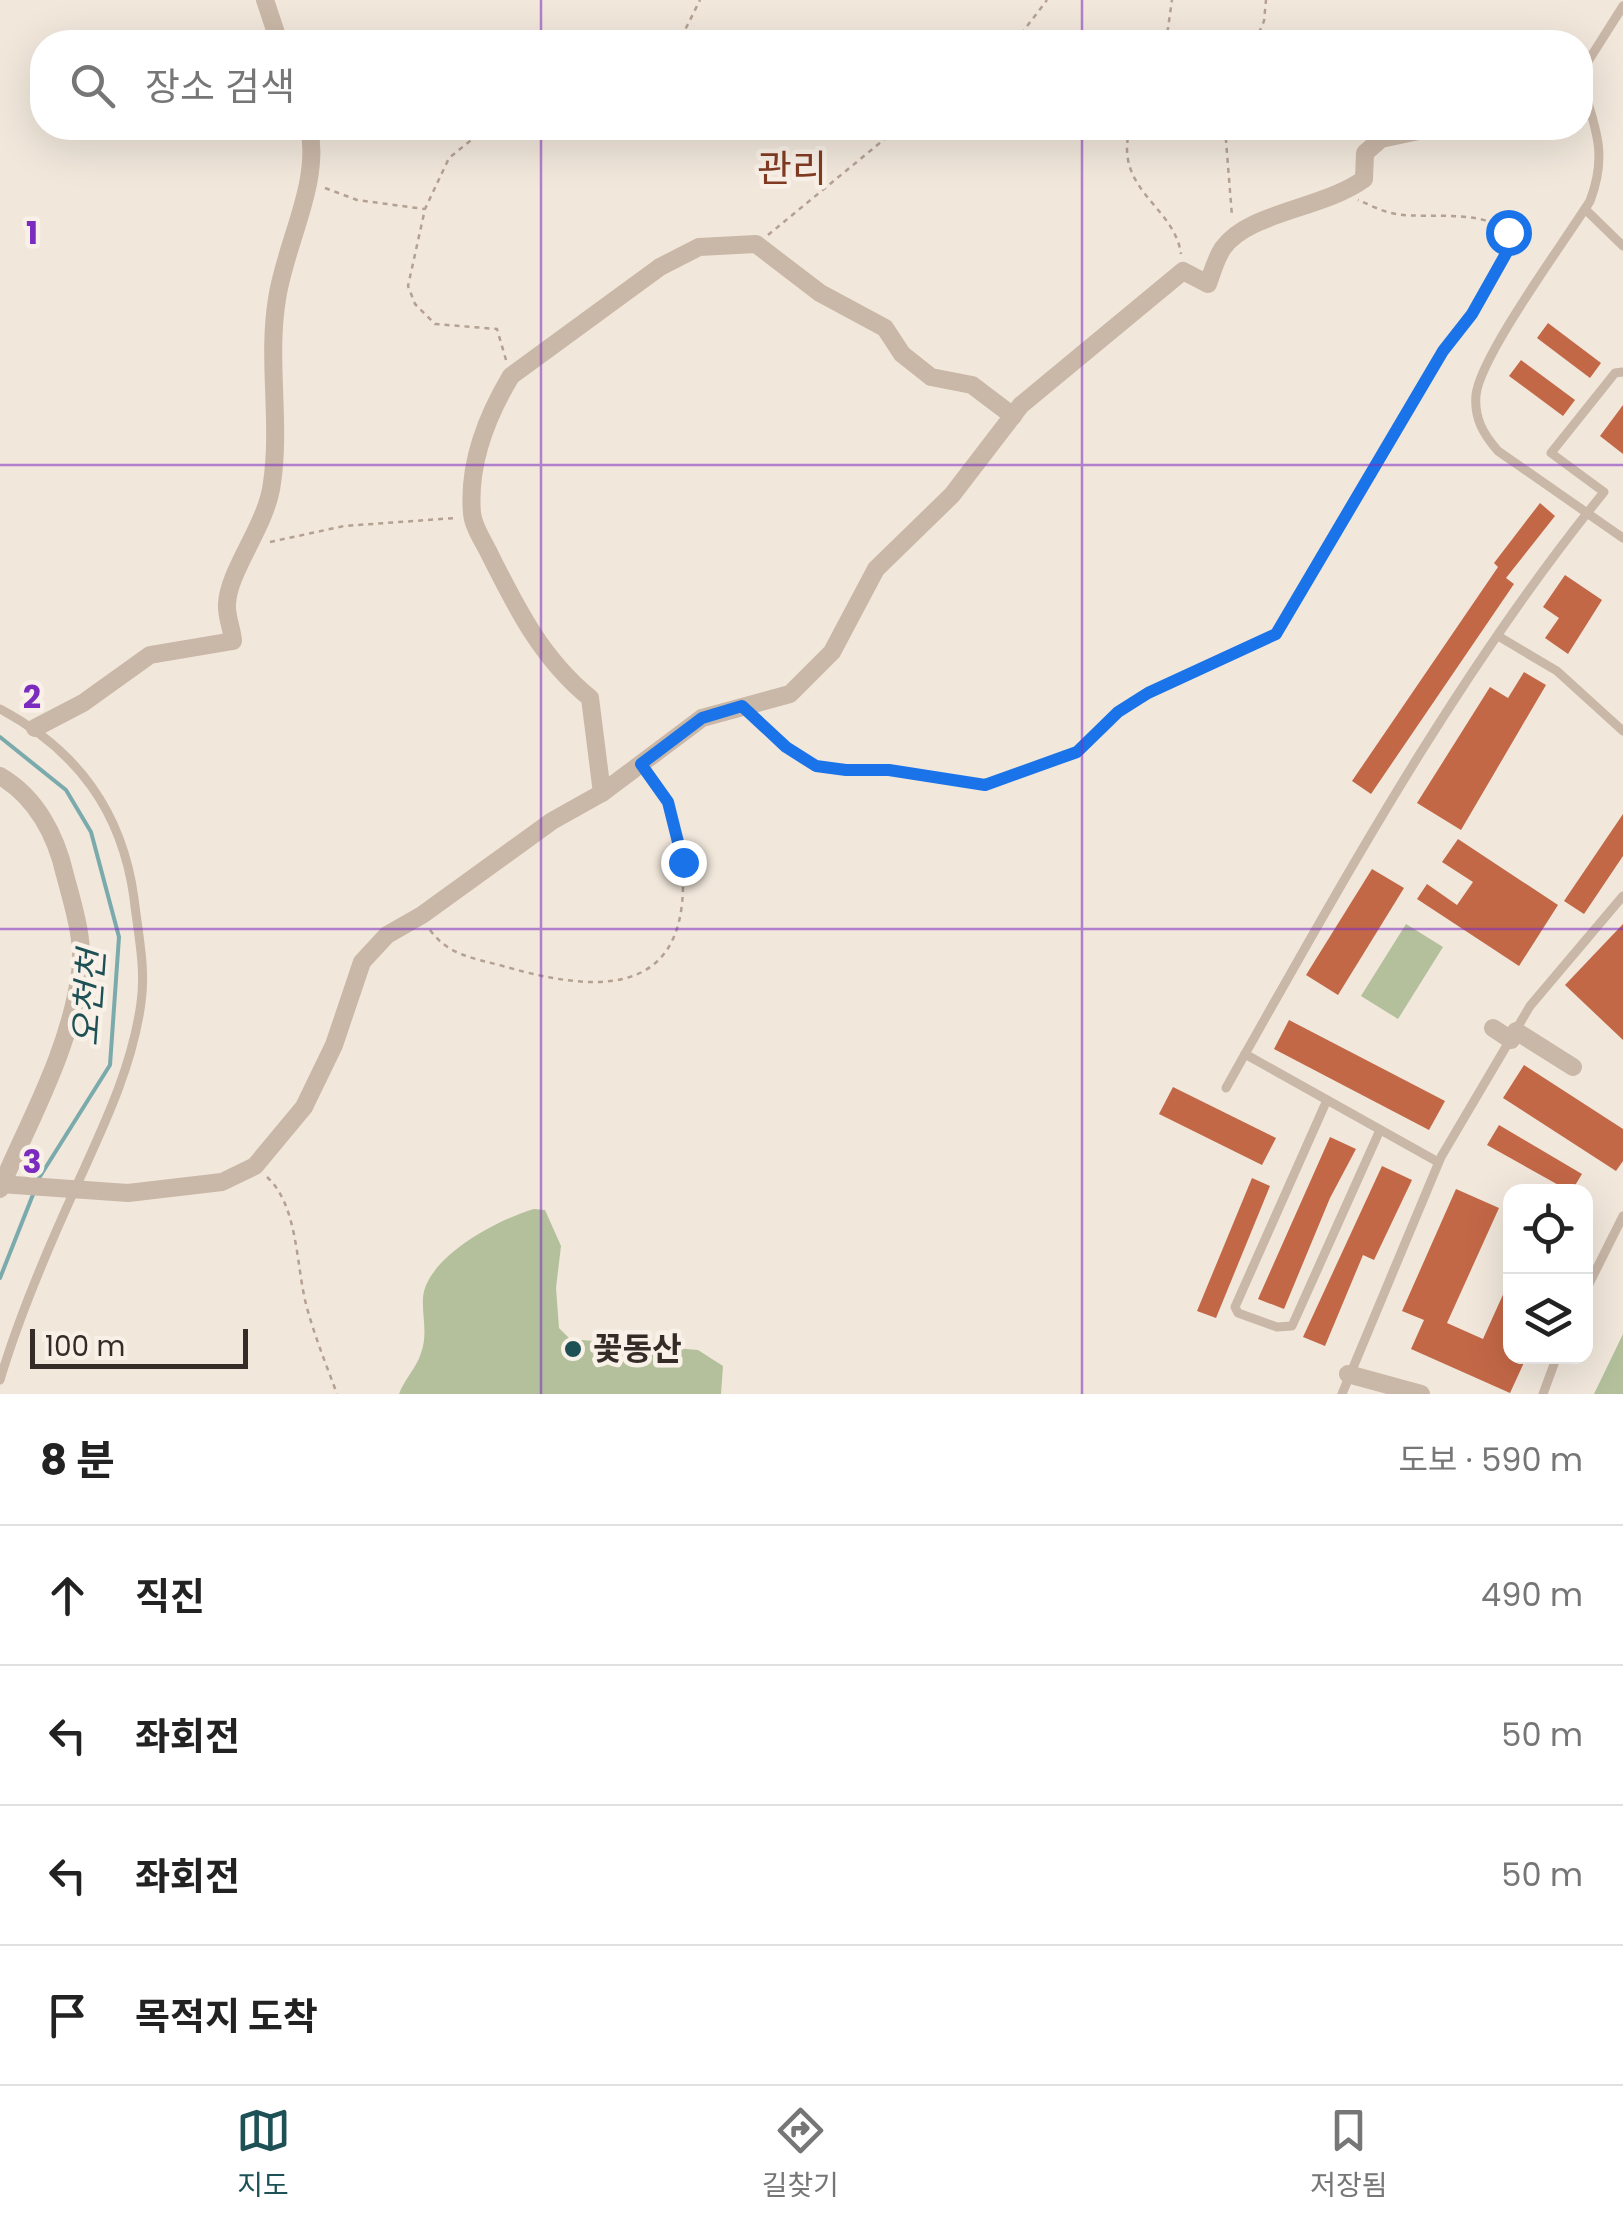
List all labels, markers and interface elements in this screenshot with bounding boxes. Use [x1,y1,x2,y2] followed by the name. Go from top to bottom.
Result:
[30,30,1593,140] search box
[65,58,120,113] icon: search
[145,60,295,113] text: 장소 검색
[757,142,827,195] district label: 관리
[26,210,38,255] text: 1
[1486,210,1532,256] route start
[23,674,41,719] text: 2
[661,840,707,886] route end
[61,944,117,1048] water label: 오천천
[22,1139,42,1184] text: 3
[1503,1184,1593,1364] map controls
[1503,1184,1593,1274] button: locate
[1503,1274,1593,1364] button: layers
[30,1324,248,1368] scale bar
[593,1326,681,1371] place label: 꽃동산
[45,1327,125,1366] text: 100 m
[562,1338,584,1360] marker: 꽃동산
[40,1431,115,1490] text: 8 분
[1398,1437,1583,1482] text: 도보 · 590 m
[40,1568,95,1623] icon: ahead
[135,1570,205,1623] text: 직진
[1481,1572,1583,1617] text: 490 m
[40,1708,95,1763] icon: left
[135,1710,240,1763] text: 좌회전
[1501,1712,1583,1757] text: 50 m
[40,1848,95,1903] icon: left
[135,1850,240,1903] text: 좌회전
[1501,1852,1583,1897] text: 50 m
[40,1988,95,2043] icon: arrive
[135,1990,318,2043] text: 목적지 도착
[236,2103,291,2207] tab: 지도
[762,2103,839,2207] tab: 길찾기
[1310,2103,1387,2207] tab: 저장됨

